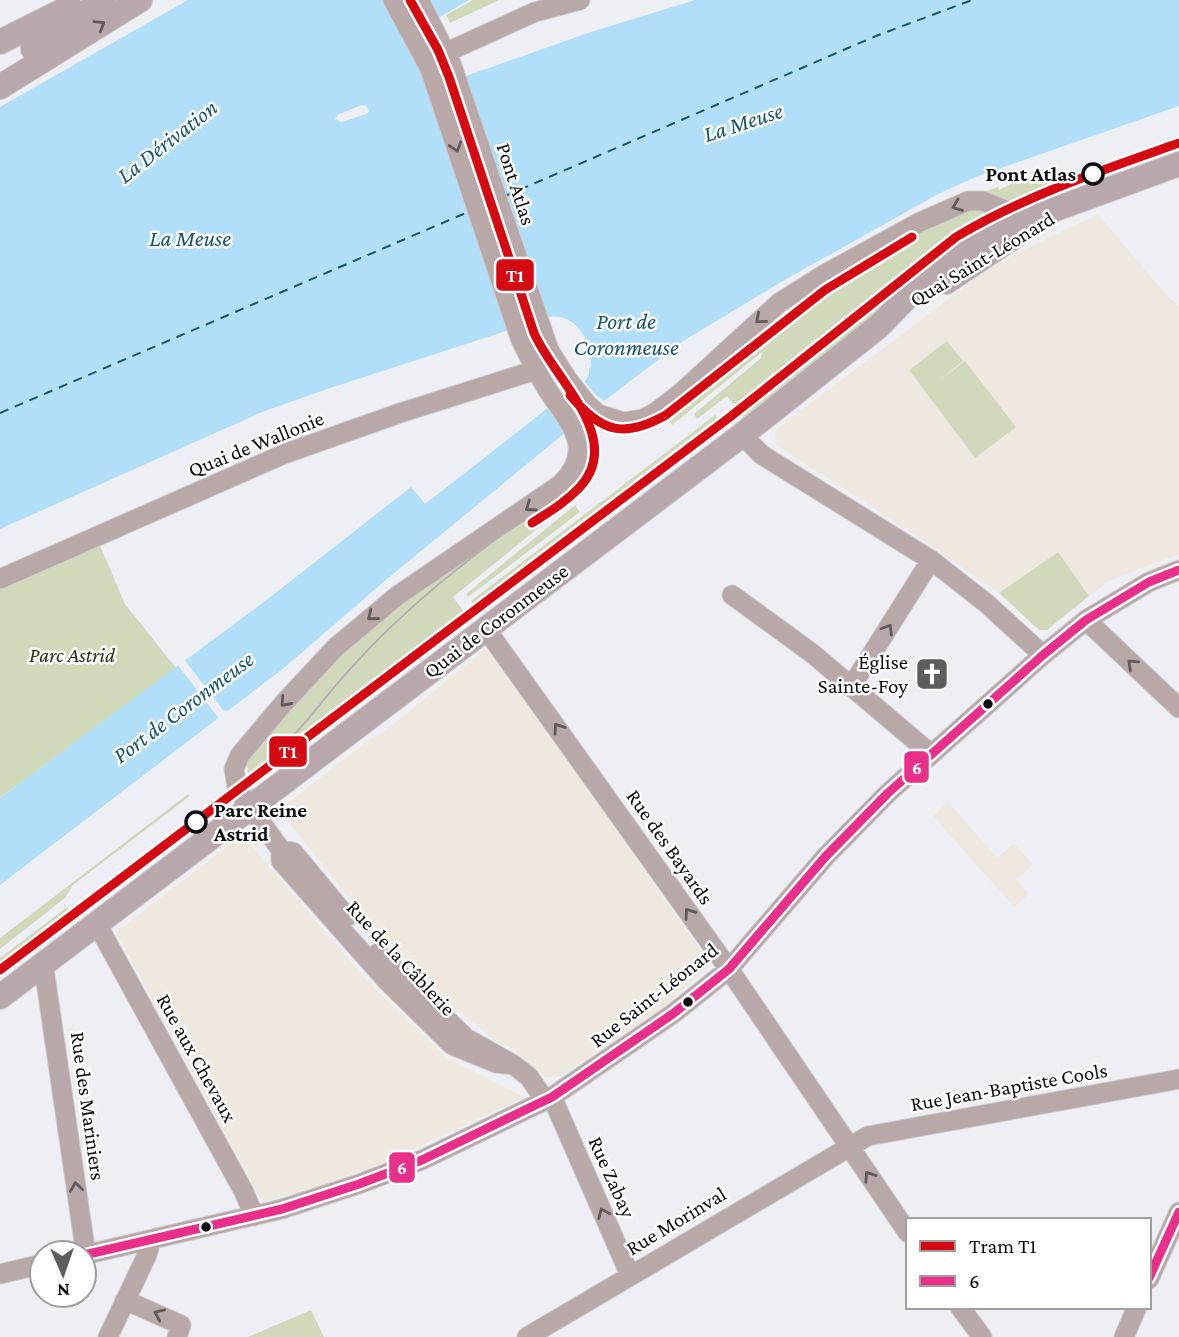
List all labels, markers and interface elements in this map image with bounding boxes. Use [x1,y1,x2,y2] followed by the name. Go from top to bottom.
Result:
[92,20,105,33] one-way arrow
[112,94,222,188] water label: La Dérivation
[700,97,786,147] water label: La Meuse
[448,140,462,153] one-way arrow
[491,140,541,228] street label: Pont Atlas
[985,162,1076,186] place label: Pont Atlas
[1082,163,1104,185] marker: Pont Atlas
[952,197,964,211] one-way arrow
[905,206,1059,312] street label: Quai Saint-Léonard
[149,225,231,251] water label: La Meuse
[495,258,535,292] line badge: T1
[506,265,524,286] text: T1
[573,308,679,360] water label: Port de Coronmeuse
[756,311,769,323] one-way arrow
[185,406,327,482] street label: Quai de Wallonie
[525,499,538,511] one-way arrow
[419,559,573,683] street label: Quai de Coronmeuse
[368,608,381,620] one-way arrow
[879,624,892,637] one-way arrow
[29,643,116,667] park label: Parc Astrid
[108,646,259,768] water label: Port de Coronmeuse
[818,650,908,698] place label: Église Sainte-Foy
[913,655,951,693] church icon: Église Sainte-Foy
[1128,659,1141,672] one-way arrow
[281,693,293,706] one-way arrow
[981,697,995,711] unlabelled marker
[554,723,566,736] one-way arrow
[268,735,308,768] line badge: T1
[279,741,297,762] text: T1
[903,750,930,784] line badge: 6
[912,757,922,778] text: 6
[622,785,718,909] street label: Rue des Bayards
[213,798,307,846] place label: Parc Reine Astrid
[185,811,207,833] marker: Parc Reine Astrid
[341,895,461,1021] street label: Rue de la Câblerie
[685,908,697,921] one-way arrow
[585,938,723,1052] street label: Rue Saint-Léonard
[152,989,242,1127] street label: Rue aux Chevaux
[681,995,695,1009] unlabelled marker
[66,1030,110,1182] street label: Rue des Mariniers
[909,1058,1109,1116] street label: Rue Jean-Baptiste Cools
[583,1133,641,1222] street label: Rue Zabay
[388,1151,416,1184] line badge: 6
[397,1157,407,1178] text: 6
[865,1171,878,1184] one-way arrow
[69,1181,84,1193] one-way arrow
[622,1182,730,1260] street label: Rue Morinval
[597,1207,611,1219] one-way arrow
[906,1218,1151,1309] legend
[199,1220,213,1234] unlabelled marker
[969,1234,1036,1258] text: Tram T1
[28,1239,98,1309] north arrow
[969,1269,980,1293] text: 6
[57,1280,70,1301] text: N
[154,1308,167,1322] one-way arrow

